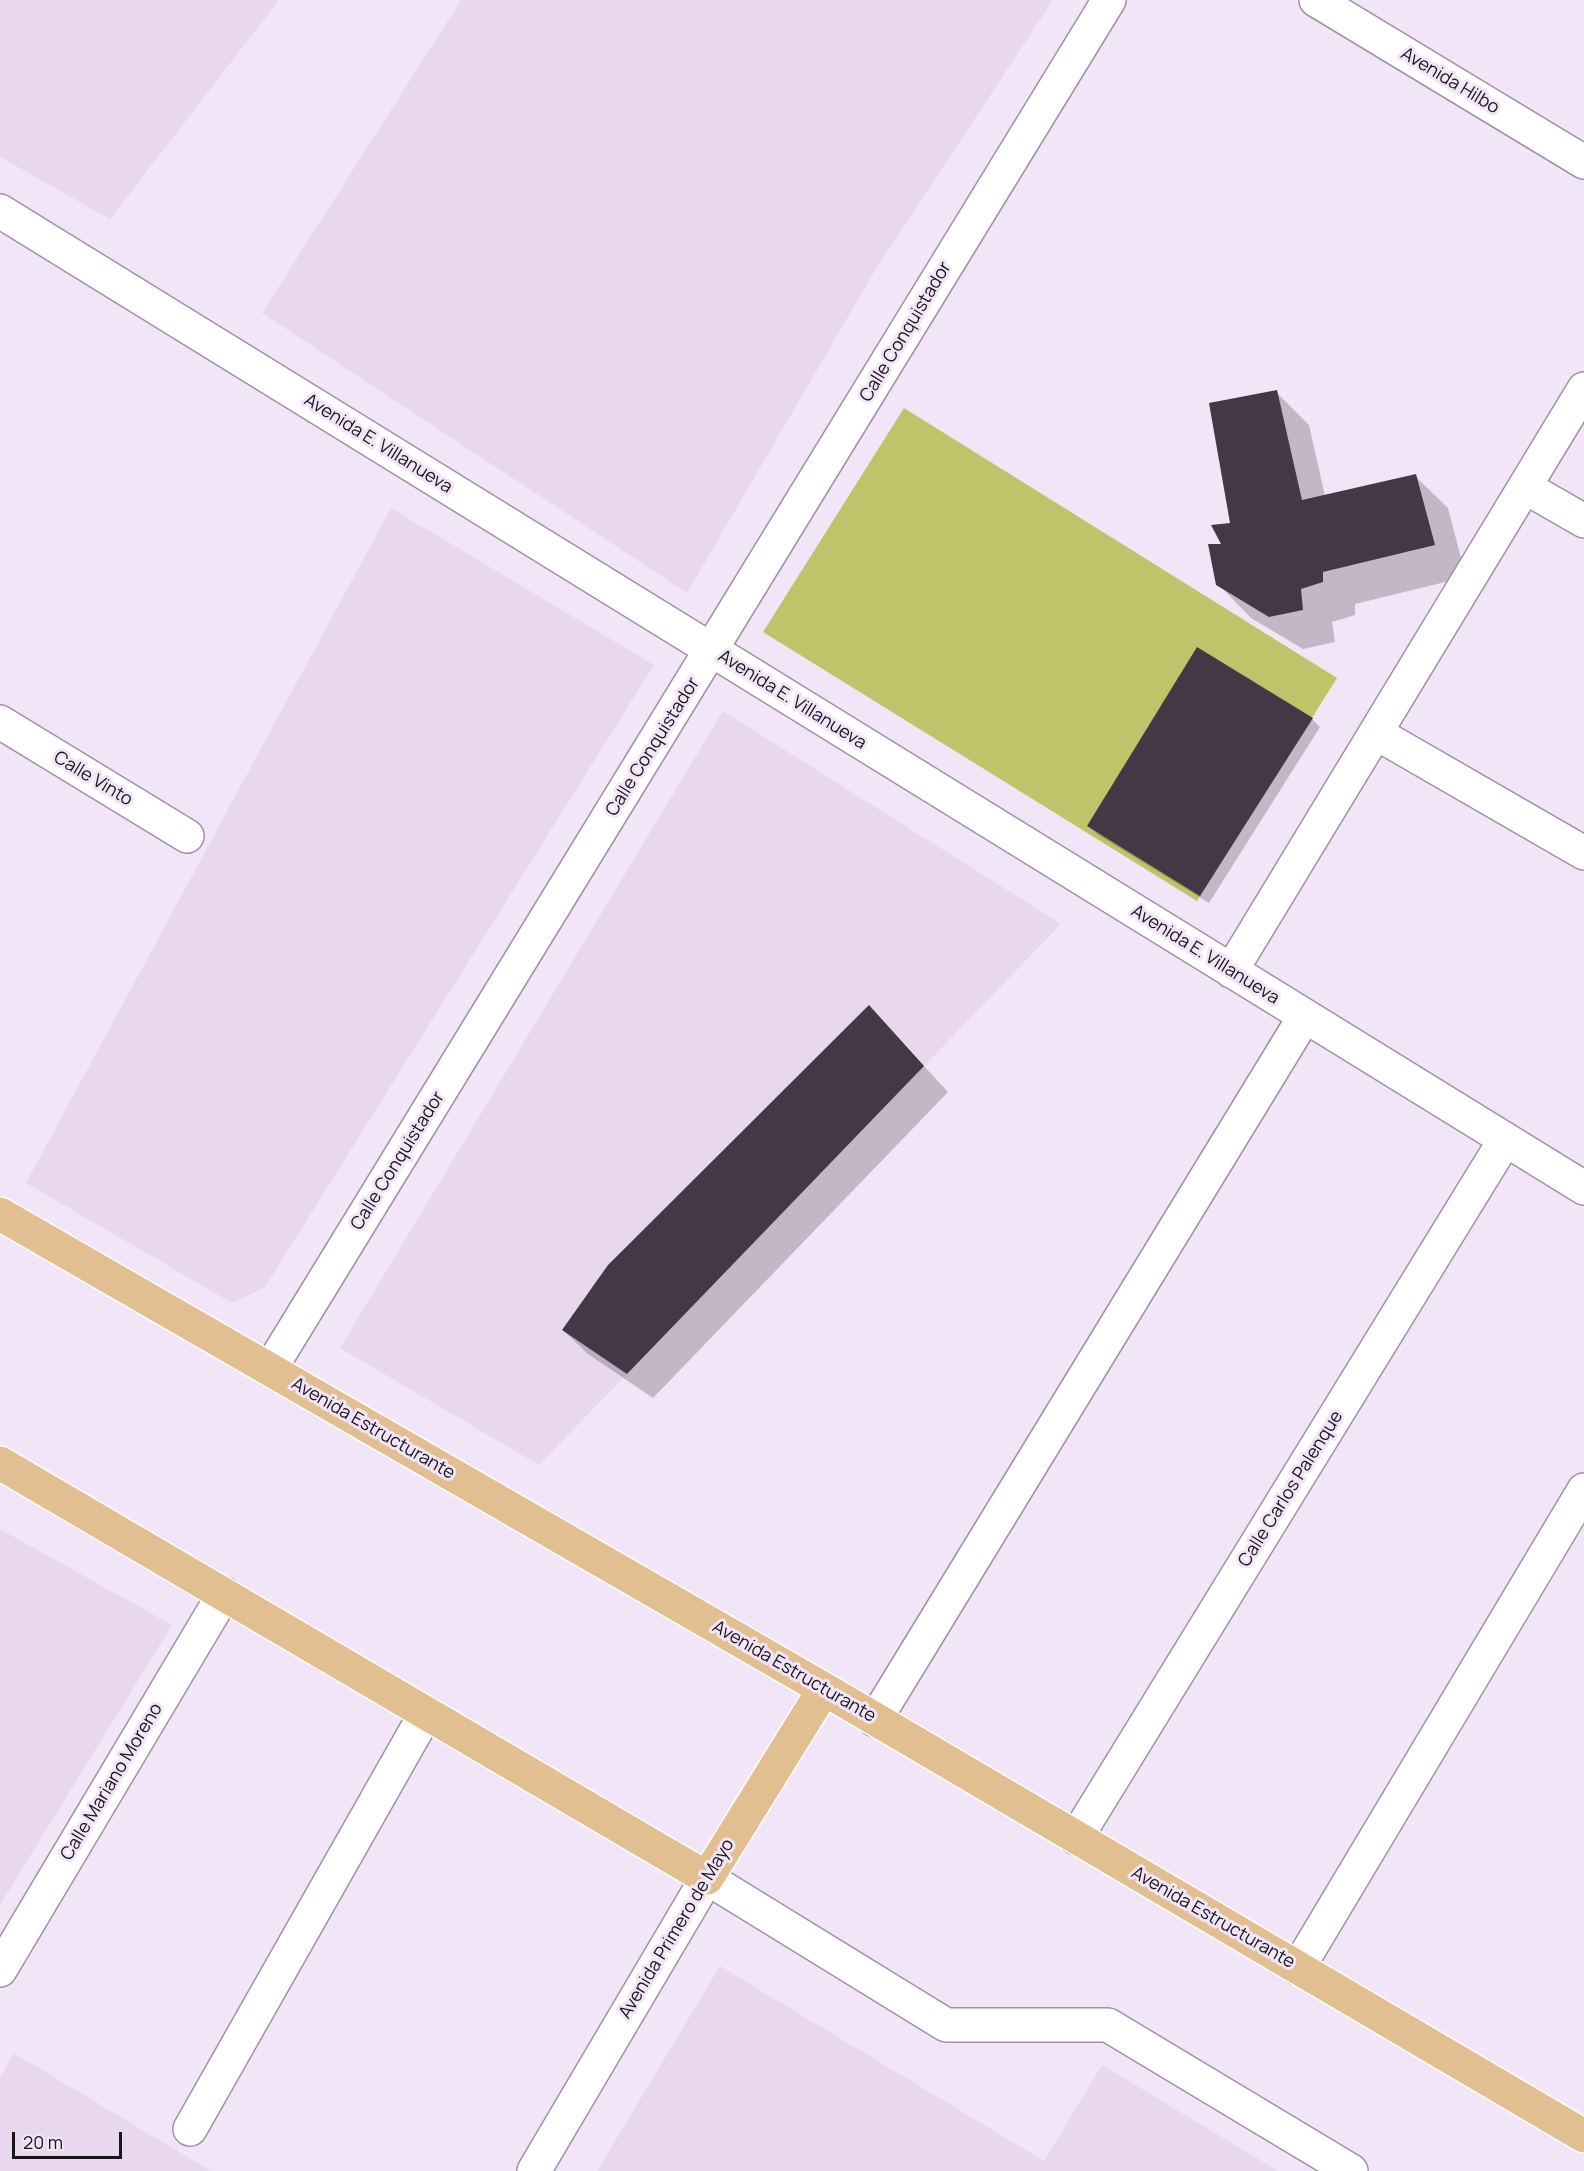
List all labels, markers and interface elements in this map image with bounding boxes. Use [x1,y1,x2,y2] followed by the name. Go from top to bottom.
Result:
[1397,43,1503,119] street label: Avenida Hilbo
[856,258,956,406] street label: Calle Conquistador
[300,390,456,498] street label: Avenida E. Villanueva
[714,646,870,754] street label: Avenida E. Villanueva
[602,674,704,820] street label: Calle Conquistador
[50,747,136,811] street label: Calle Vinto
[1127,901,1283,1009] street label: Avenida E. Villanueva
[347,1088,449,1234] street label: Calle Conquistador
[287,1373,459,1485] street label: Avenida Estructurante
[1234,1407,1348,1571] street label: Calle Carlos Palenque
[708,1616,880,1728] street label: Avenida Estructurante
[56,1699,168,1865] street label: Calle Mariano Moreno
[615,1835,739,2023] street label: Avenida Primero de Mayo
[1127,1862,1299,1974] street label: Avenida Estructurante
[15,2120,124,2158] scale bar
[23,2130,63,2154] text: 20 m

